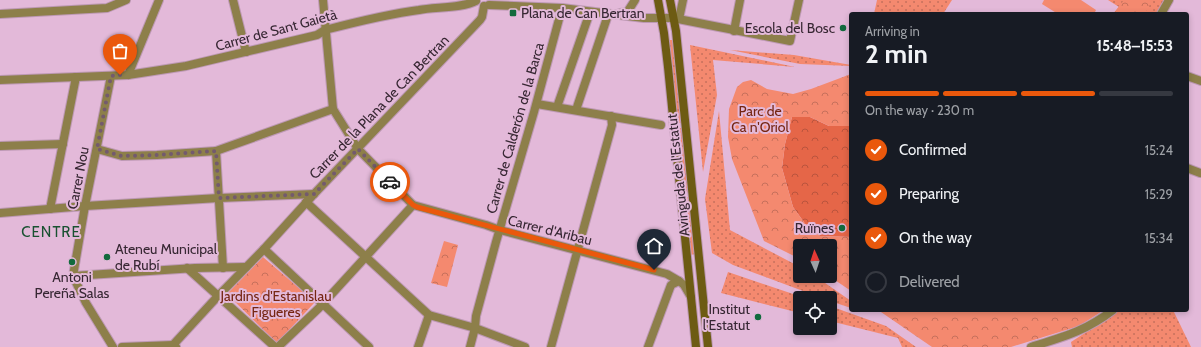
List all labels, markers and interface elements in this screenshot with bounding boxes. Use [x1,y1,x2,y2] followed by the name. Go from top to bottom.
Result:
[521,4,645,22] place label: Plana de Can Bertran
[213,5,339,55] street label: Carrer de Sant Gaietà
[508,8,518,18] marker: Plana de Can Bertran
[745,19,835,37] place label: Escola del Bosc
[838,23,848,33] marker: Escola del Bosc
[865,23,920,39] text: Arriving in
[305,31,453,183] street label: Carrer de la Plana de Can Bertran
[103,34,137,75] pin
[1097,37,1173,55] text: 15:48–15:53
[865,38,928,70] text: 2 min
[109,40,131,62] icon: bag
[482,40,548,216] street label: Carrer de Calderón de la Barca
[731,102,789,136] park label: Parc de Ca n'Oriol
[865,102,974,118] text: On the way · 230 m
[663,113,693,237] street label: Avinguda de l'Estatut
[865,139,887,161] icon: check
[899,141,967,159] text: Confirmed
[1145,142,1173,158] text: 15:24
[63,145,93,211] street label: Carrer Nou
[370,162,410,202] courier
[379,171,401,193] icon: car
[865,183,887,205] icon: check
[899,185,959,203] text: Preparing
[1145,186,1173,202] text: 15:29
[506,211,594,249] street label: Carrer d'Aribau
[795,219,834,237] place label: Ruïnes
[21,223,81,241] district label: CENTRE
[837,223,847,233] marker: Ruïnes
[865,227,887,249] icon: check
[637,229,671,270] pin
[899,229,972,247] text: On the way
[1144,230,1173,246] text: 15:34
[643,235,665,257] icon: home
[793,239,837,283] north arrow
[793,239,837,335] map controls
[115,240,218,274] place label: Ateneu Municipal de Rubí
[102,252,112,262] marker: Ateneu Municipal de Rubí
[67,257,77,267] marker: Antoni Pereña Salas
[35,268,110,302] place label: Antoni Pereña Salas
[899,273,960,291] text: Delivered
[220,287,331,321] park label: Jardins d'Estanislau Figueres
[793,291,837,335] button: locate
[703,300,750,334] place label: Institut l'Estatut
[753,312,763,322] marker: Institut l'Estatut

